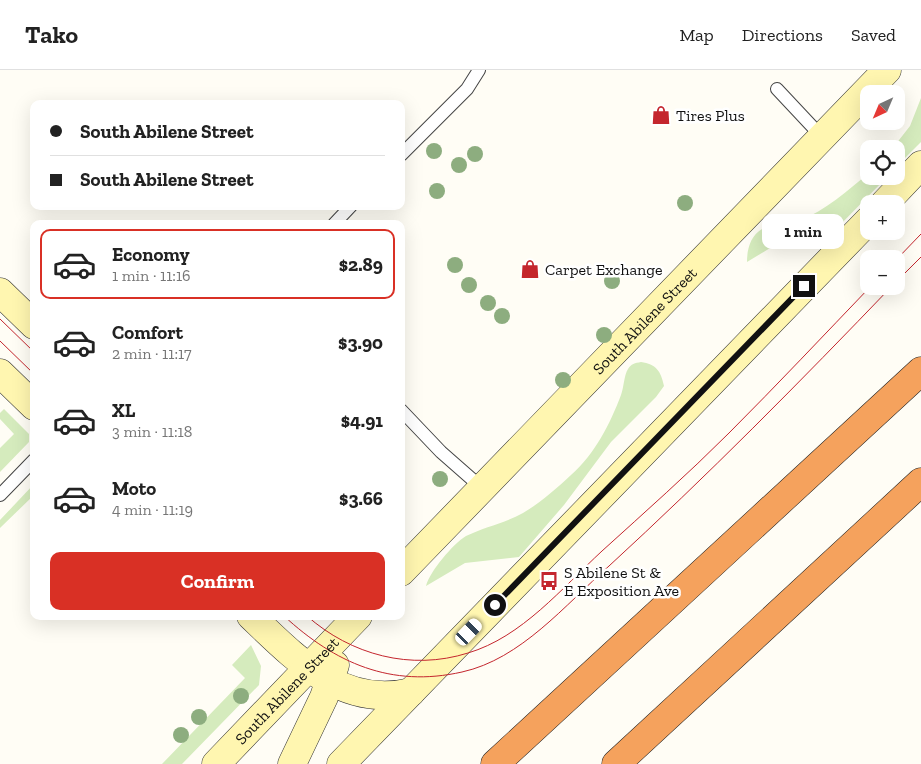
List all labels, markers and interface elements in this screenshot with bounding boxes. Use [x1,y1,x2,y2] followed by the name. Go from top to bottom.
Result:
[25,20,78,49] text: Tako
[679,24,714,46] text: Map
[742,24,823,46] text: Directions
[851,24,896,46] text: Saved
[860,85,905,130] north arrow
[860,85,905,295] map controls
[650,104,672,126] shop icon: Tires Plus
[676,106,745,125] place label: Tires Plus
[80,120,254,143] text: South Abilene Street
[860,140,905,185] button: locate
[80,168,254,191] text: South Abilene Street
[860,195,905,240] button: +
[763,214,845,248] callout: 1 min
[784,222,822,241] text: 1 min
[52,242,97,287] icon: car
[112,243,190,266] text: Economy
[860,250,905,295] button: −
[339,253,383,276] text: $2.89
[519,258,541,280] shop icon: Carpet Exchange
[545,260,663,279] place label: Carpet Exchange
[588,263,700,378] street label: South Abilene Street
[112,266,191,285] text: 1 min · 11:16
[793,275,815,297] route end
[52,320,97,365] icon: car
[112,321,183,344] text: Comfort
[338,331,383,354] text: $3.90
[112,344,191,363] text: 2 min · 11:17
[52,398,97,443] icon: car
[112,399,135,422] text: XL
[341,409,383,432] text: $4.91
[112,422,192,441] text: 3 min · 11:18
[52,476,97,521] icon: car
[112,477,156,500] text: Moto
[339,487,383,510] text: $3.66
[112,500,193,519] text: 4 min · 11:19
[50,552,385,610] button: Confirm
[564,563,679,600] place label: S Abilene St & E Exposition Ave
[538,570,560,592] bus stop icon: S Abilene St & E Exposition Ave
[484,594,506,616] route start
[453,616,484,648] car
[231,633,342,748] street label: South Abilene Street

